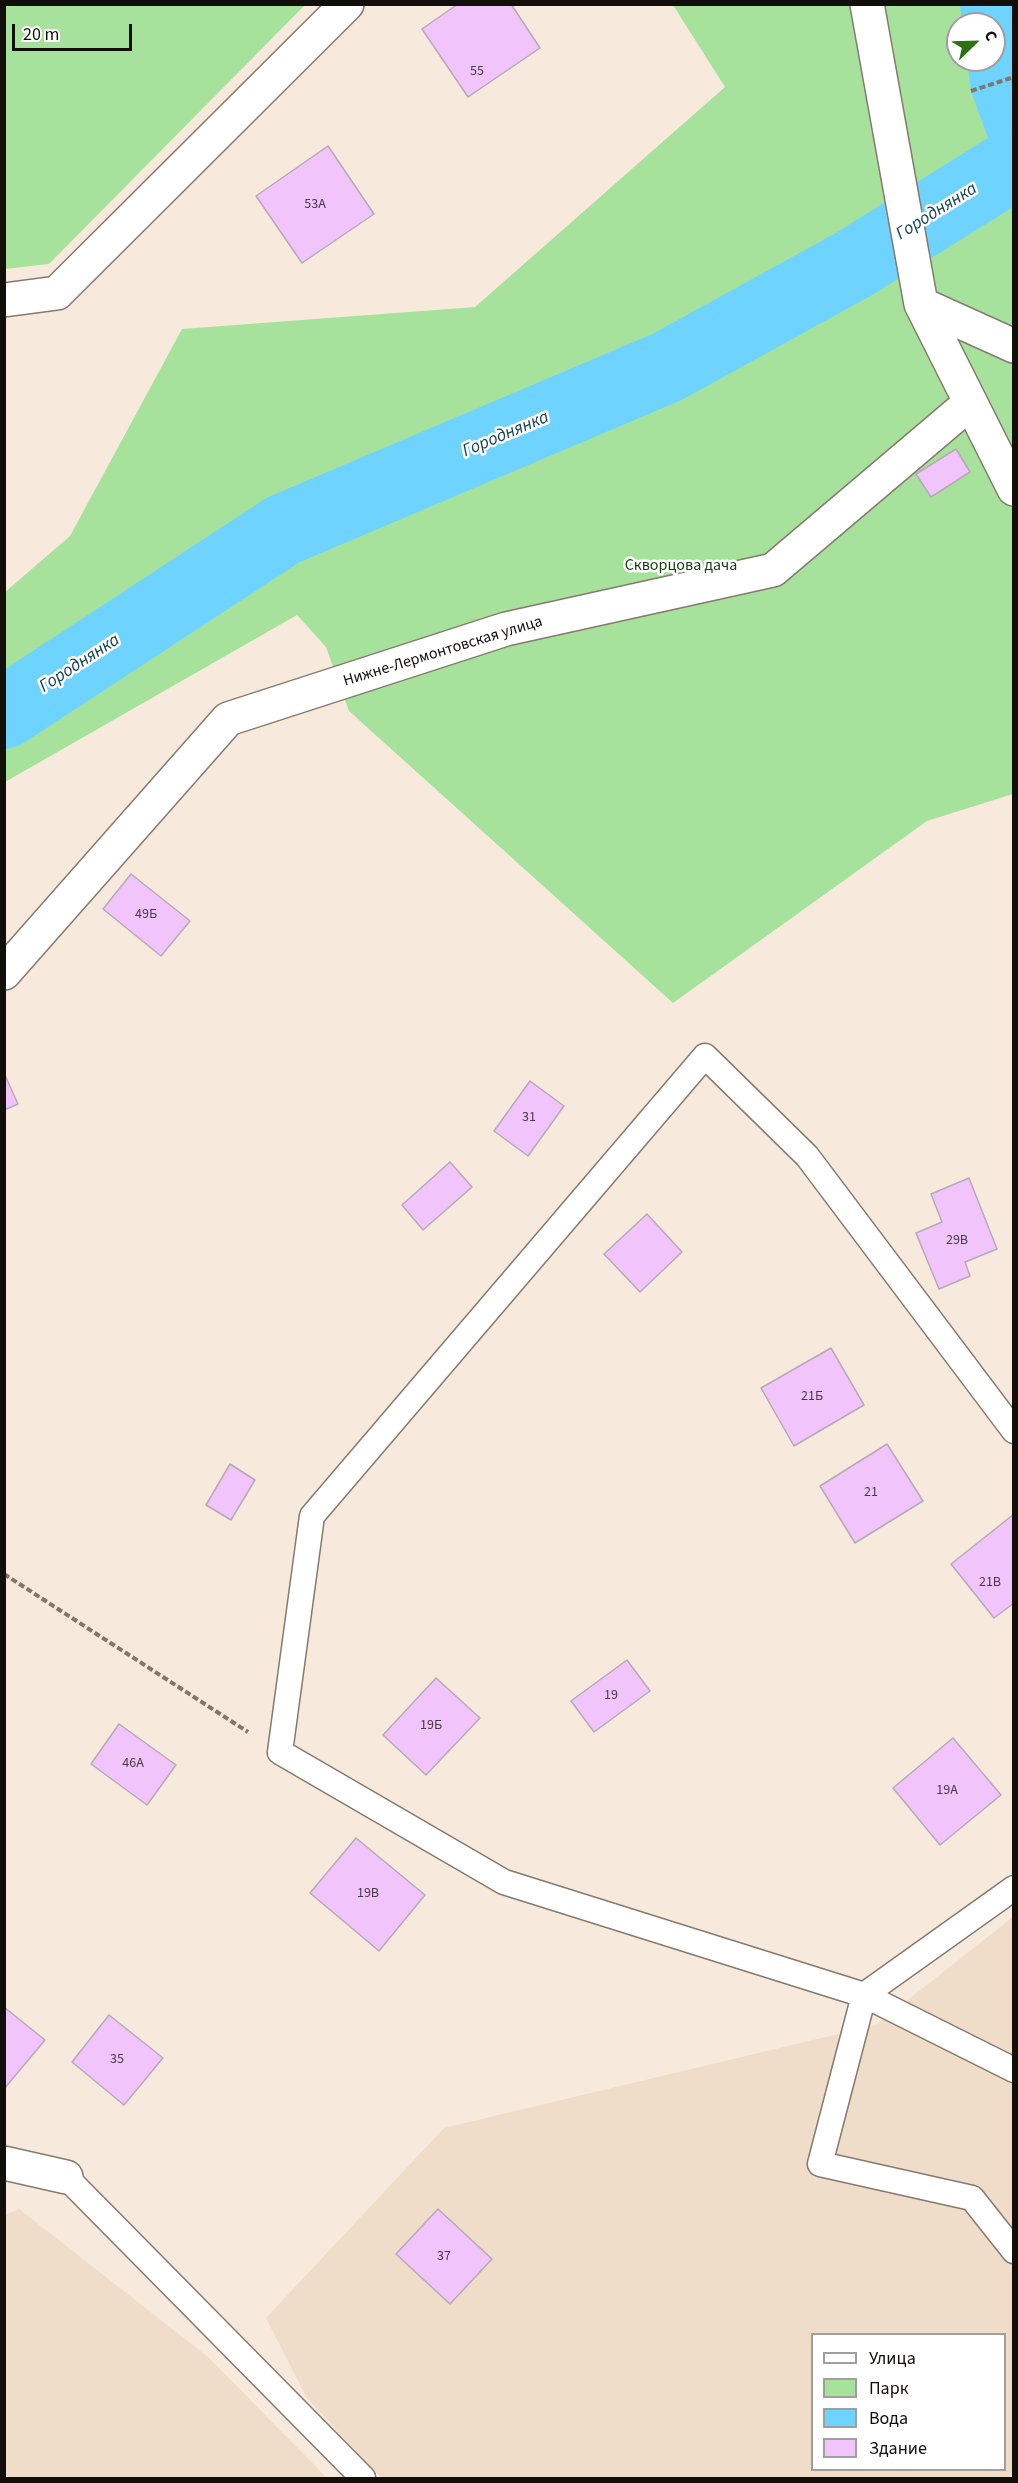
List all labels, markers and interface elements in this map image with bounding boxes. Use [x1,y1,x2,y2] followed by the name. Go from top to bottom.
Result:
[15,12,135,50] scale bar
[946,12,1006,72] north arrow
[23,22,59,47] text: 20 m
[979,27,1003,44] text: С
[470,64,484,80] house number: 55
[892,179,982,245] water label: Городнянка
[304,197,326,213] house number: 53А
[460,407,552,463] water label: Городнянка
[625,556,737,576] park label: Скворцова дача
[341,613,545,691] street label: Нижне-Лермонтовская улица
[36,630,124,698] water label: Городнянка
[135,907,157,923] house number: 49Б
[522,1110,536,1126] house number: 31
[946,1233,968,1249] house number: 29В
[801,1389,823,1405] house number: 21Б
[864,1485,878,1501] house number: 21
[979,1575,1001,1591] house number: 21В
[604,1688,618,1704] house number: 19
[420,1718,442,1734] house number: 19Б
[122,1756,144,1772] house number: 46А
[936,1783,958,1799] house number: 19А
[357,1886,379,1902] house number: 19В
[110,2052,124,2068] house number: 35
[437,2249,451,2265] house number: 37
[811,2333,1006,2471] legend
[869,2346,916,2371] text: Улица
[869,2376,909,2401] text: Парк
[869,2406,908,2431] text: Вода
[869,2436,927,2461] text: Здание

